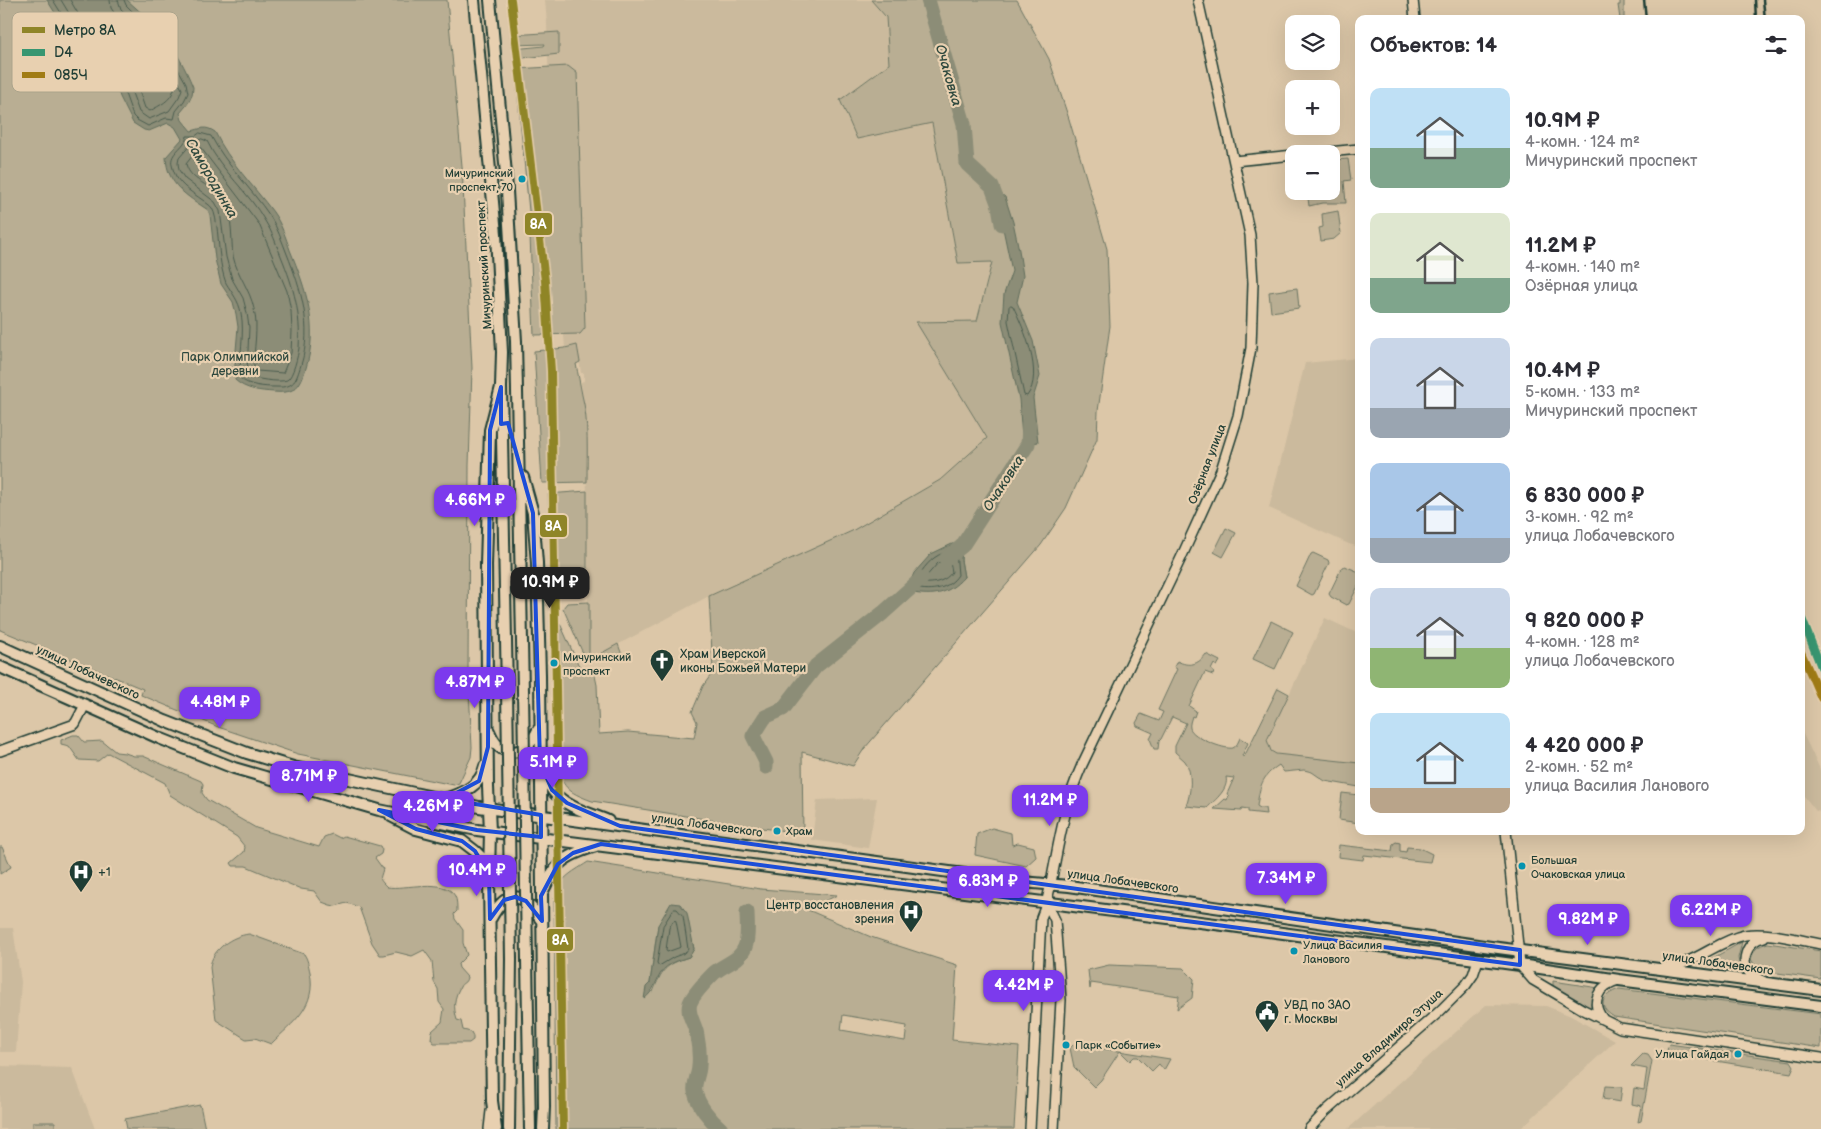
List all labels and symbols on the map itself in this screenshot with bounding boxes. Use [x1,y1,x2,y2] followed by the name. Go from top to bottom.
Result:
[12,12,178,92] legend
[54,22,116,39] text: Метро 8А
[932,42,965,108] water label: Очаковка
[54,44,73,61] text: D4
[54,67,88,84] text: 085Ч
[182,135,241,221] water label: Самородинка
[445,167,514,194] place label: Мичуринский проспект, 70
[517,174,527,184] marker: Мичуринский проспект, 70
[474,200,495,330] street label: Мичуринский проспект
[524,212,553,236] line badge: 8А
[529,216,547,233] text: 8А
[181,350,289,379] park label: Парк Олимпийской деревни
[1185,422,1230,506] street label: Озёрная улица
[979,452,1028,515] water label: Очаковка
[429,484,521,527] pin: 4.66M ₽
[539,514,568,538] line badge: 8А
[544,518,562,535] text: 8А
[504,566,596,609] pin: 10.9M ₽
[34,642,142,703] street label: улица Лобачевского
[680,647,806,676] place label: Храм Иверской иконы Божьей Матери
[649,648,675,682] church icon: Храм Иверской иконы Божьей Матери
[563,651,631,678] place label: Мичуринский проспект
[549,658,559,668] marker: Мичуринский проспект
[429,666,521,709] pin: 4.87M ₽
[174,686,266,729] pin: 4.48M ₽
[512,746,594,789] pin: 5.1M ₽
[263,760,355,803] pin: 8.71M ₽
[1004,784,1096,827] pin: 11.2M ₽
[387,790,479,833] pin: 4.26M ₽
[650,810,764,841] street label: улица Лобачевского
[786,825,813,838] place label: Храм
[772,826,782,836] marker: Храм
[431,854,523,897] pin: 10.4M ₽
[1531,854,1626,881] place label: Большая Очаковская улица
[68,859,94,893] hospital icon: +1
[1517,861,1527,871] marker: Большая Очаковская улица
[1240,862,1332,905] pin: 7.34M ₽
[98,865,111,880] place label: +1
[942,866,1034,908] pin: 6.83M ₽
[1066,866,1180,897] street label: улица Лобачевского
[1665,894,1757,937] pin: 6.22M ₽
[766,898,894,927] place label: Центр восстановления зрения
[898,899,924,933] hospital icon: Центр восстановления зрения
[1542,904,1634,946] pin: 9.82M ₽
[546,928,574,952] line badge: 8А
[551,932,569,949] text: 8А
[1302,939,1382,966] place label: Улица Василия Ланового
[1289,946,1299,956] marker: Улица Василия Ланового
[1661,948,1775,979] street label: улица Лобачевского
[978,970,1070,1012] pin: 4.42M ₽
[1333,986,1446,1091] street label: улица Владимира Этуша
[1284,998,1351,1027] place label: УВД по ЗАО г. Москвы
[1254,999,1280,1033] public building icon: УВД по ЗАО г. Москвы
[1075,1039,1161,1052] place label: Парк «Событие»
[1061,1040,1071,1050] marker: Парк «Событие»
[1655,1048,1729,1061] place label: Улица Гайдая
[1733,1049,1743,1059] marker: Улица Гайдая

